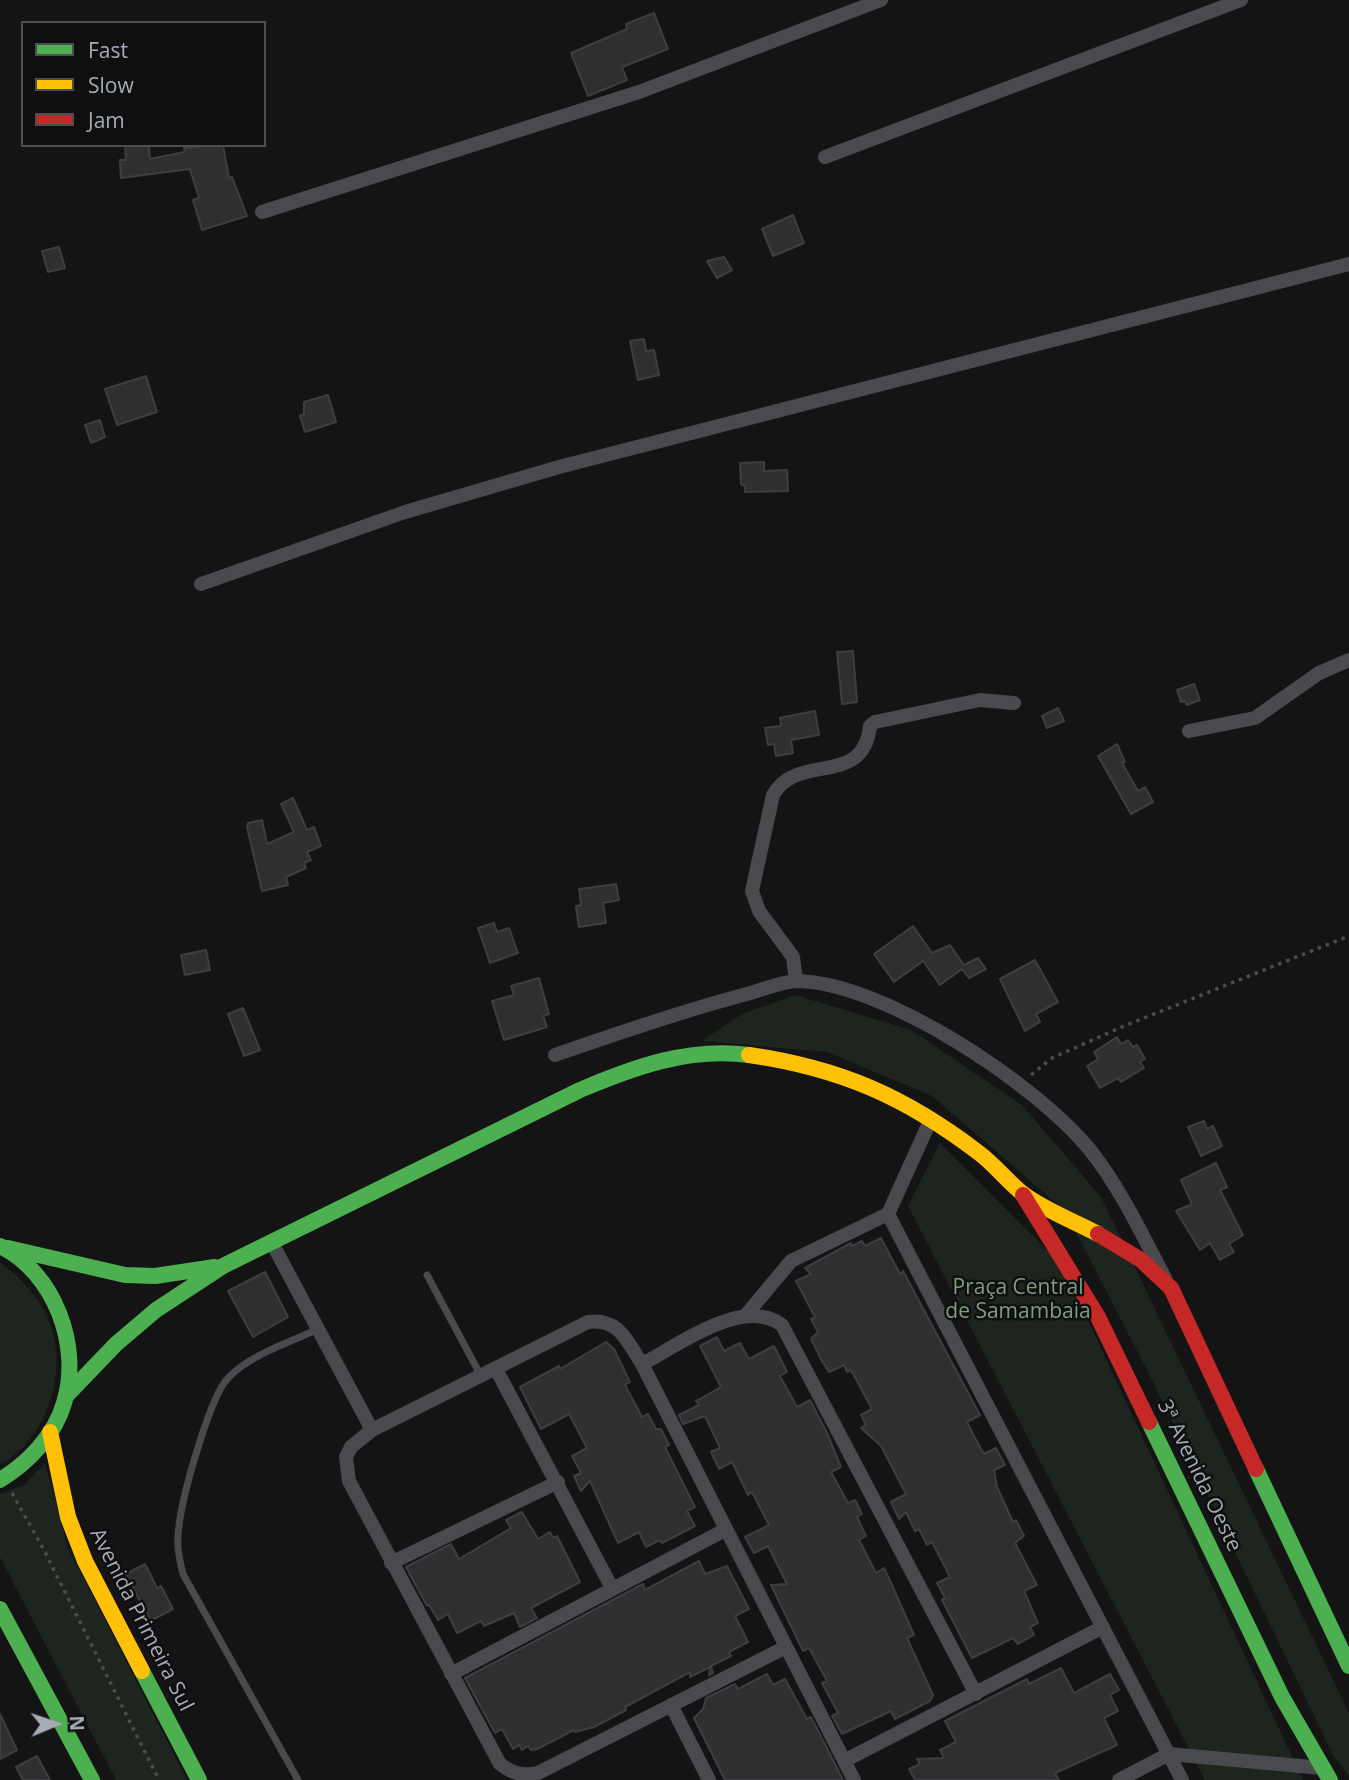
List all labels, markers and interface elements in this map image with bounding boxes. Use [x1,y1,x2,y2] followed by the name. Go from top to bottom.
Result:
[21,21,266,147] legend
[88,36,128,64] text: Fast
[88,71,134,99] text: Slow
[88,106,125,134] text: Jam
[945,1275,1091,1325] park label: Praça Central de Samambaia
[1151,1396,1247,1556] street label: 3ª Avenida Oeste
[84,1524,198,1716] street label: Avenida Primeira Sul
[21,1689,91,1759] north arrow
[64,1715,90,1731] text: N

